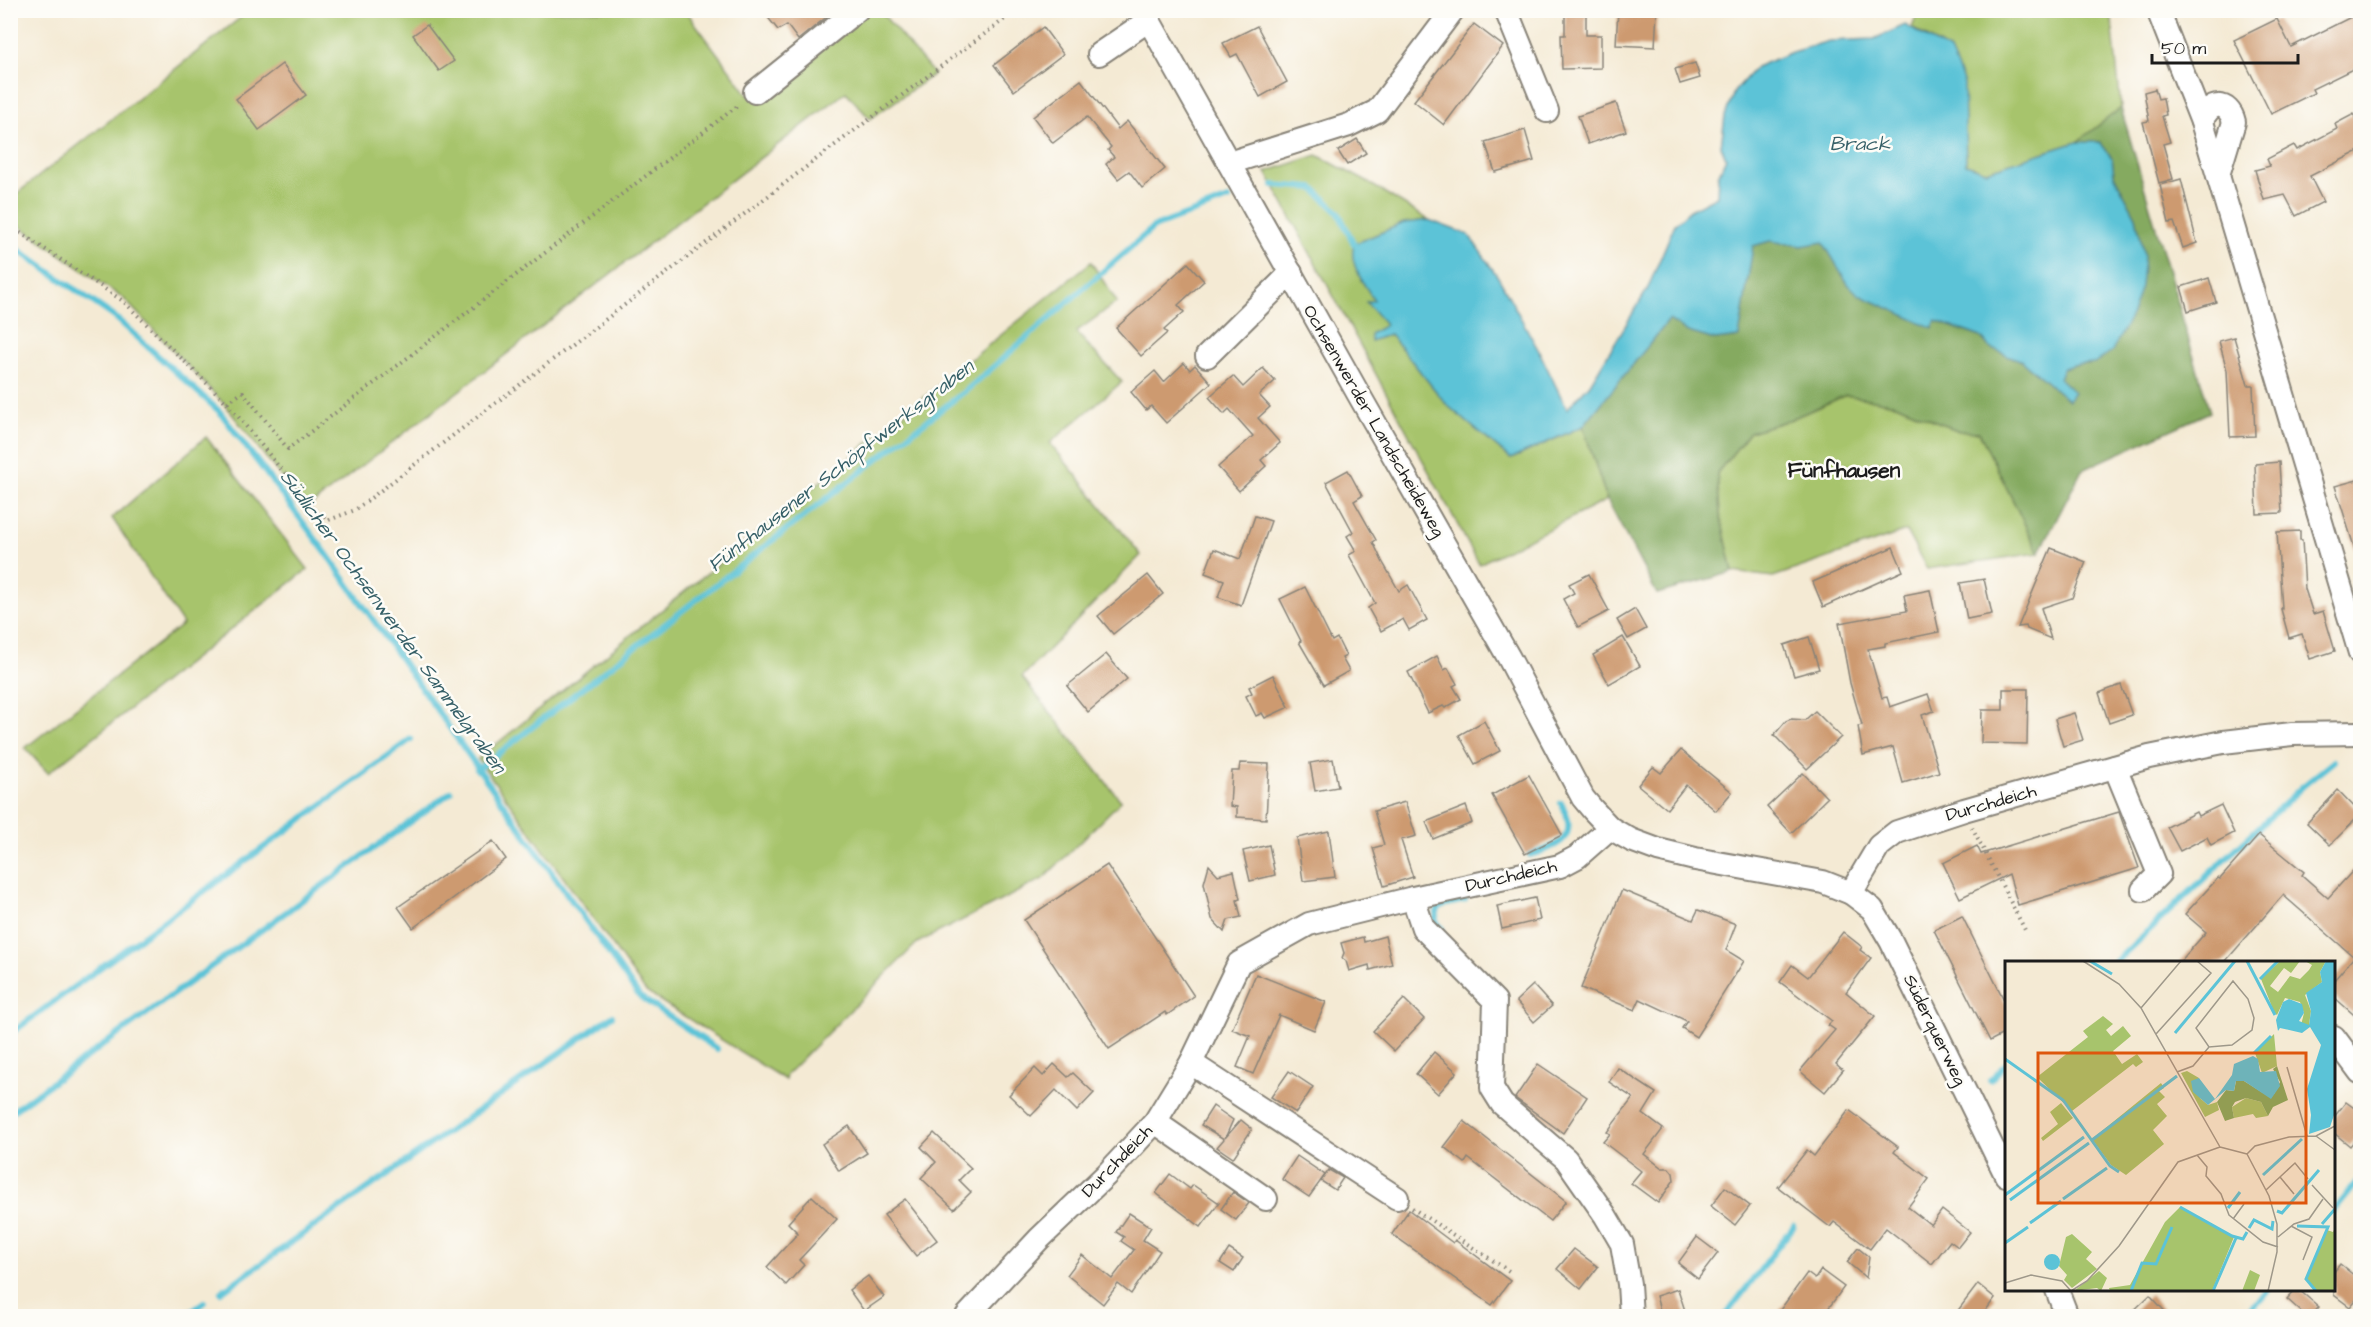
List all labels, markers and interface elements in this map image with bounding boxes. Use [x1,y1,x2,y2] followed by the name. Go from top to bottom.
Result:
[2152,27,2298,65] scale bar
[2161,36,2206,61] text: 50 m
[1830,130,1891,158] water label: Brack
[1296,300,1451,542] street label: Ochsenwerder Landscheideweg
[702,352,982,580] water label: Fünfhausener Schöpfwerksgraben
[1788,456,1901,485] district label: Fünfhausen
[273,465,514,782] water label: Südlicher Ochsenwerder Sammelgraben
[1943,778,2039,828] street label: Durchdeich
[1463,853,1559,899] street label: Durchdeich
[2005,961,2335,1291] inset map
[1896,970,1973,1090] street label: Süderquerweg
[1076,1119,1158,1203] street label: Durchdeich

